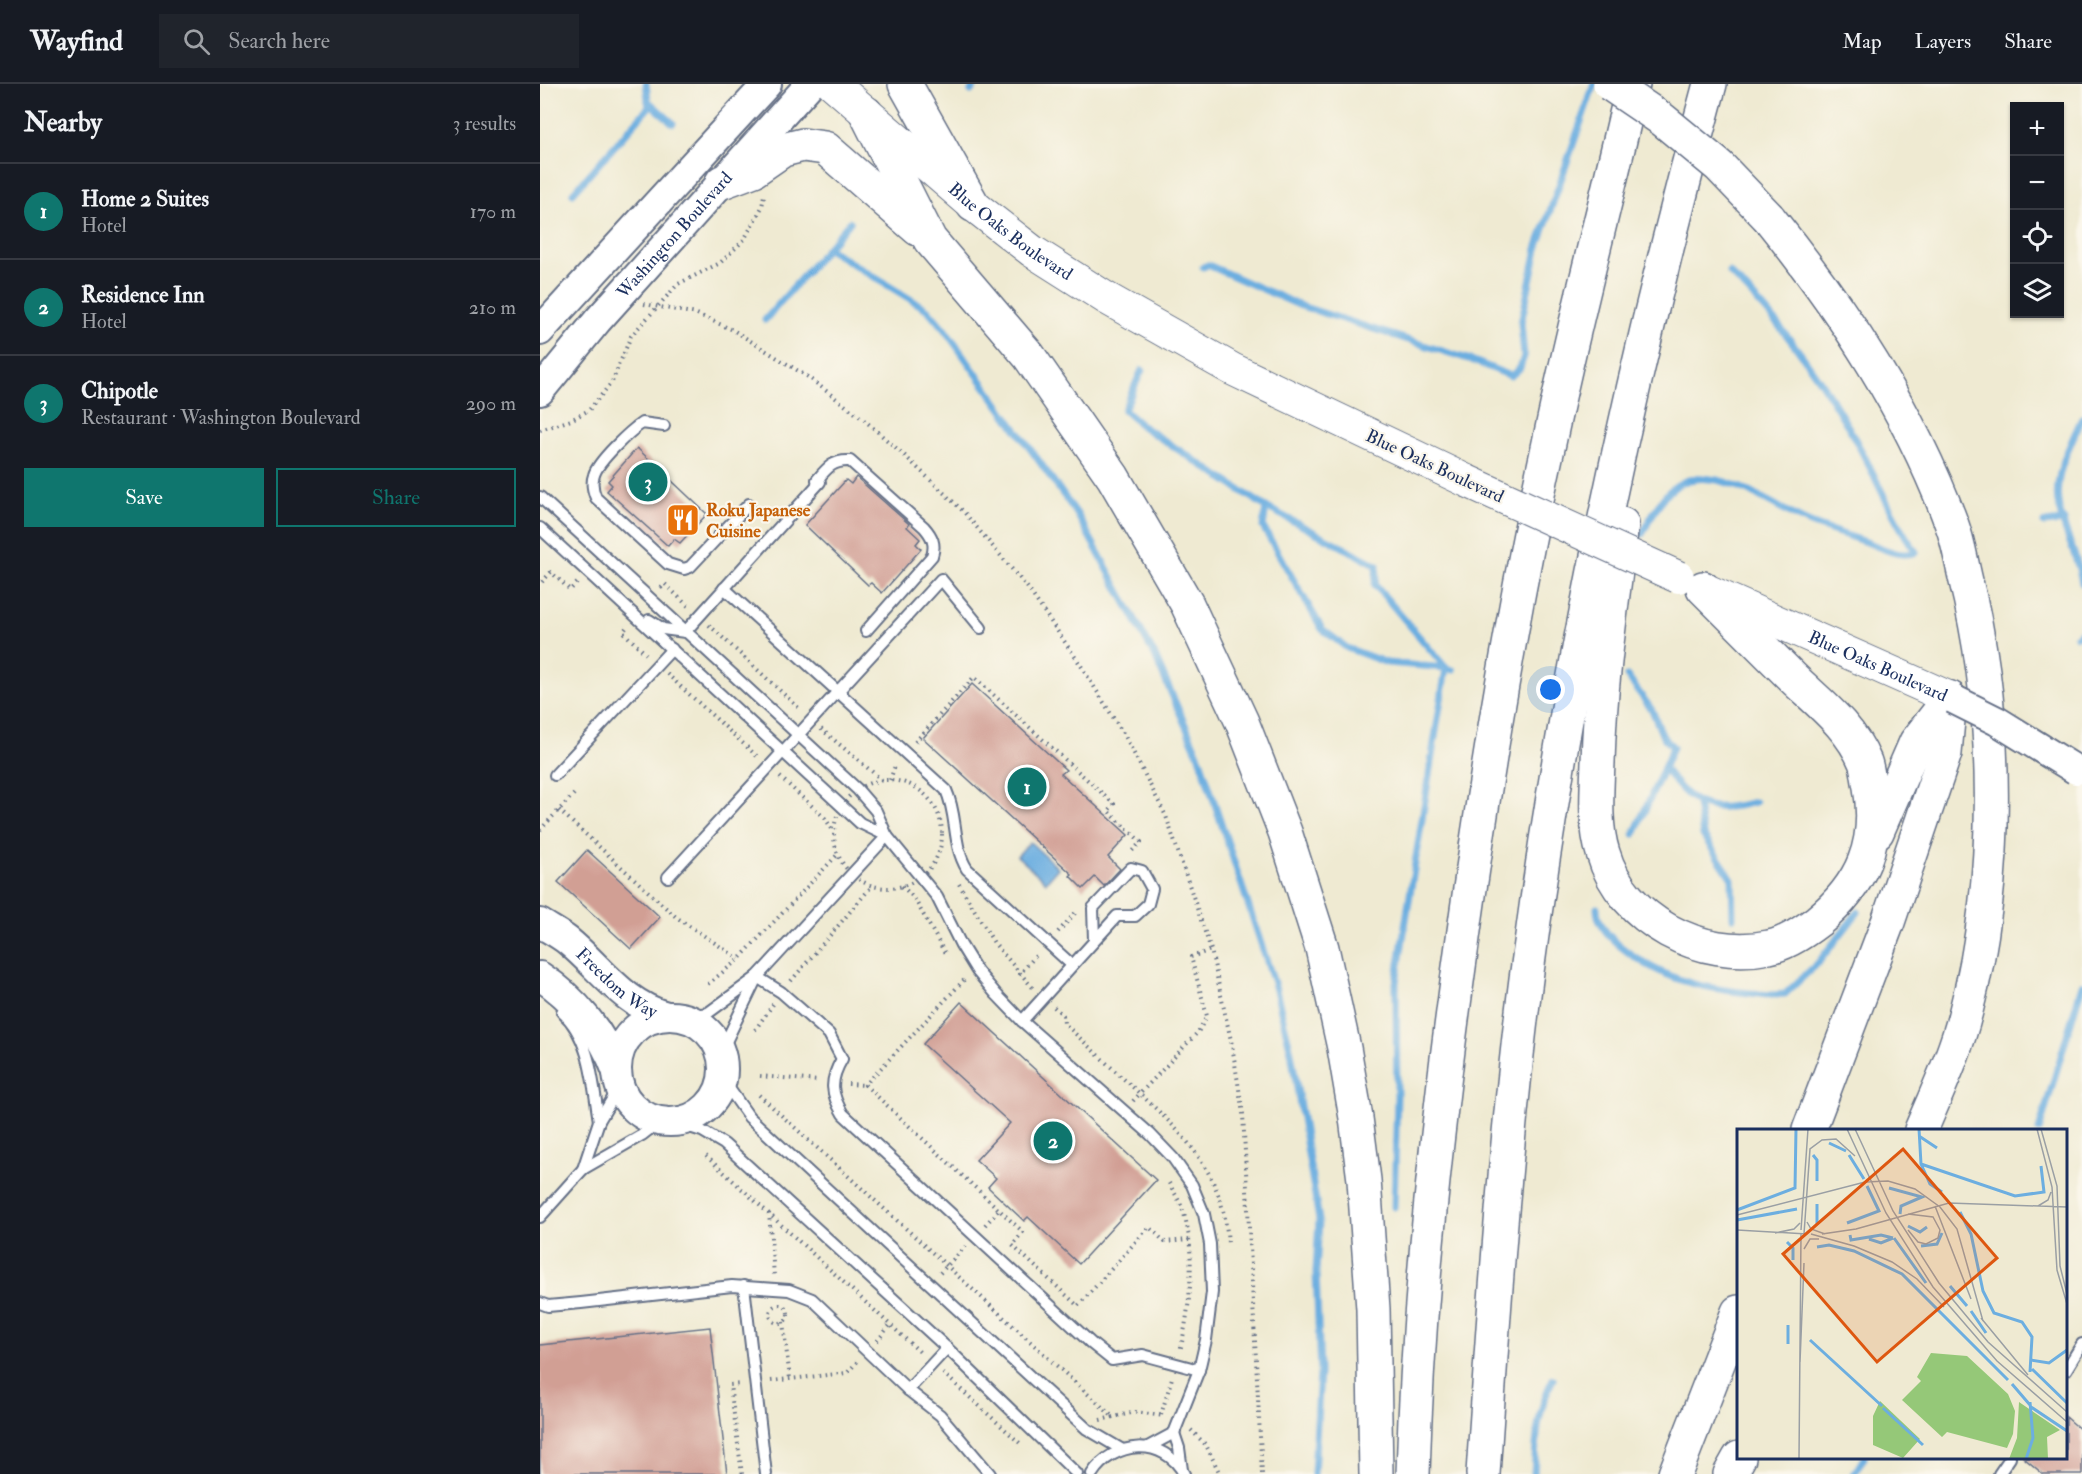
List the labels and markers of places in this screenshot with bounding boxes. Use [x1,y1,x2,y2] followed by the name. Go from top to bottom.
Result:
[628,460,668,504] pin: 3
[706,499,811,543] place label: Roku Japanese Cuisine
[665,502,701,538] restaurant icon: Roku Japanese Cuisine
[1008,764,1046,810] pin: 1
[1034,1118,1072,1164] pin: 2

